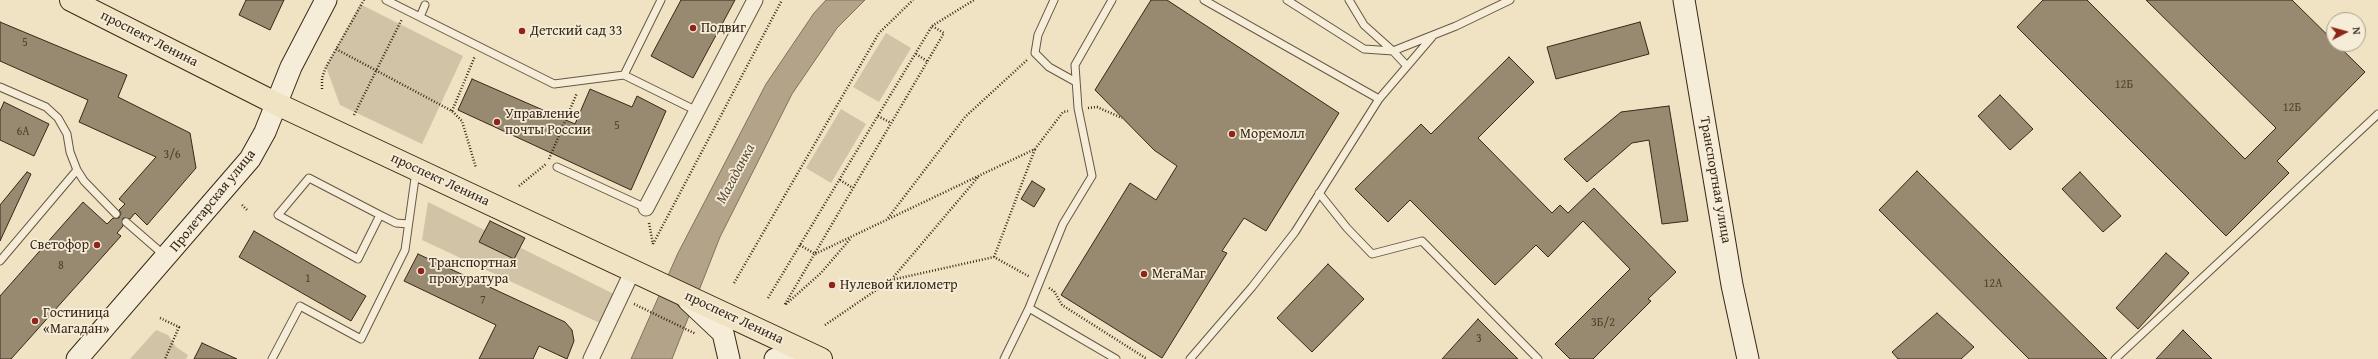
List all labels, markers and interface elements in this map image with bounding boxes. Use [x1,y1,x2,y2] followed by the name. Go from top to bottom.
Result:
[97,7,201,71] street label: проспект Ленина
[2326,12,2366,52] north arrow
[701,20,746,36] place label: Подвиг
[530,23,623,39] place label: Детский сад 33
[688,23,698,33] marker: Подвиг
[517,26,527,36] marker: Детский сад 33
[2349,26,2365,35] text: N
[22,36,28,50] house number: 5
[2115,78,2133,92] house number: 12Б
[2283,101,2301,115] house number: 12Б
[505,106,591,138] place label: Управление почты России
[1696,115,1734,245] street label: Транспортная улица
[492,117,502,127] marker: Управление почты России
[614,119,620,133] house number: 5
[16,125,30,139] house number: 6А
[1240,126,1305,142] place label: Моремолл
[1227,129,1237,139] marker: Моремолл
[713,141,759,207] water label: Магаданка
[166,146,260,256] street label: Пролетарская улица
[163,148,181,162] house number: 3/6
[388,150,492,210] street label: проспект Ленина
[30,237,89,253] place label: Светофор
[92,240,102,250] marker: Светофор
[429,255,517,288] place label: Транспортная прокуратура
[58,259,64,273] house number: 8
[416,266,426,276] marker: Транспортная прокуратура
[1152,266,1206,282] place label: МегаМаг
[1139,269,1149,279] marker: МегаМаг
[305,272,311,286] house number: 1
[840,277,957,293] place label: Нулевой километр
[1984,277,2002,291] house number: 12А
[827,280,837,290] marker: Нулевой километр
[682,288,786,348] street label: проспект Ленина
[480,294,486,308] house number: 7
[43,305,110,338] place label: Гостиница «Магадан»
[30,316,40,326] marker: Гостиница «Магадан»
[1591,316,1615,330] house number: 3Б/2
[1476,332,1482,346] house number: 3

